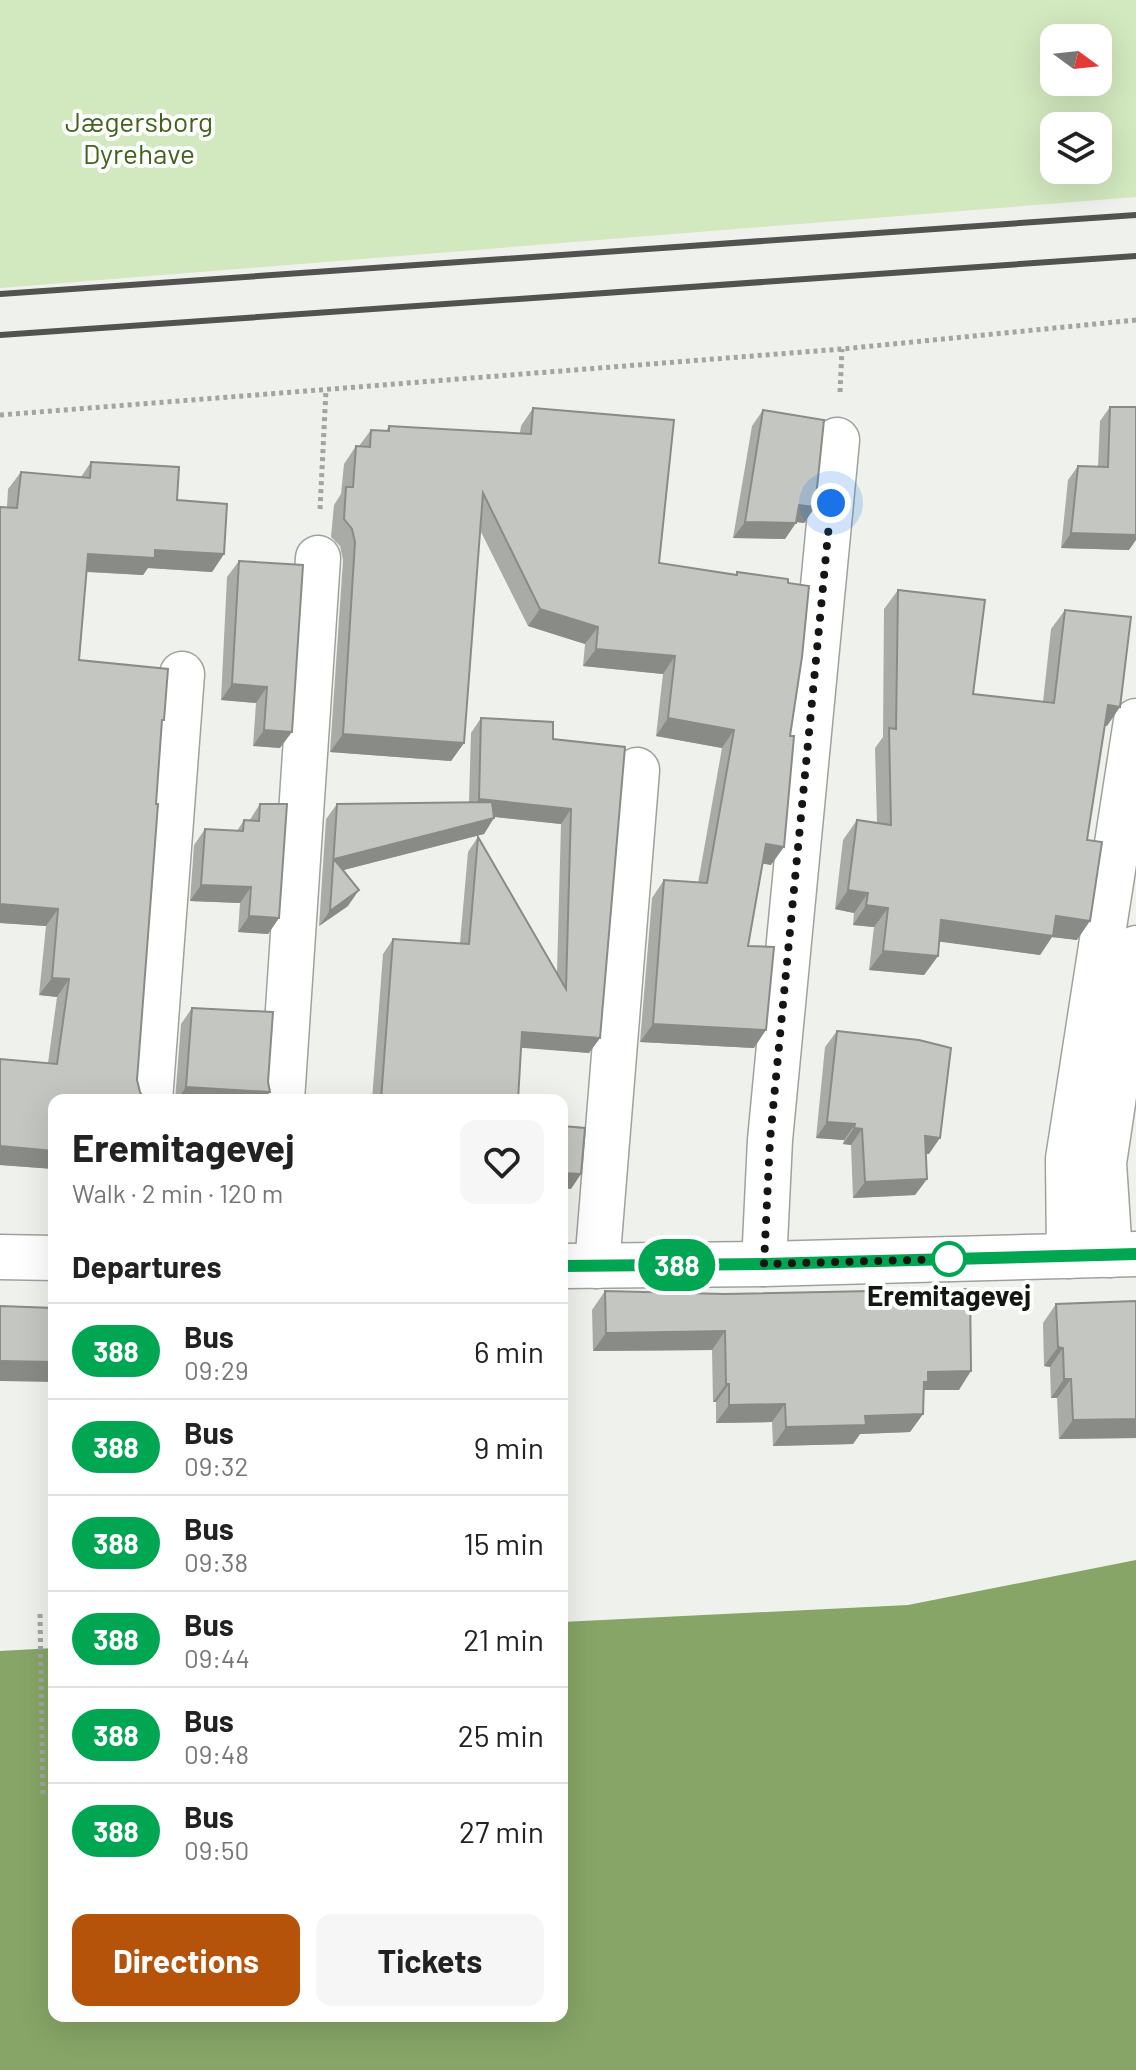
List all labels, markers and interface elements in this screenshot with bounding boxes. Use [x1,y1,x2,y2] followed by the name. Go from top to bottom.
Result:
[1040,24,1112,96] north arrow
[1040,24,1112,184] map controls
[65,104,213,170] park label: Jægersborg Dyrehave
[1040,112,1112,184] button: layers
[811,483,851,523] your location
[460,1120,544,1204] button: heart
[72,1124,295,1170] text: Eremitagevej
[72,1177,283,1208] text: Walk · 2 min · 120 m
[631,1239,723,1291] line badge: 388
[932,1242,966,1276] marker: Eremitagevej
[72,1248,222,1284] text: Departures
[654,1248,700,1282] text: 388
[867,1278,1031,1312] place label: Eremitagevej
[184,1318,234,1354] text: Bus
[474,1333,544,1369] text: 6 min
[93,1334,139,1368] text: 388
[184,1354,249,1385] text: 09:29
[184,1414,234,1450] text: Bus
[474,1429,544,1465] text: 9 min
[93,1430,139,1464] text: 388
[184,1450,248,1481] text: 09:32
[184,1510,234,1546] text: Bus
[463,1525,544,1561] text: 15 min
[93,1526,139,1560] text: 388
[184,1546,248,1577] text: 09:38
[184,1606,234,1642] text: Bus
[463,1621,544,1657] text: 21 min
[93,1622,139,1656] text: 388
[184,1642,250,1673] text: 09:44
[184,1702,234,1738] text: Bus
[458,1717,544,1753] text: 25 min
[93,1718,139,1752] text: 388
[184,1738,249,1769] text: 09:48
[184,1798,234,1834] text: Bus
[459,1813,544,1849] text: 27 min
[93,1814,139,1848] text: 388
[184,1834,249,1865] text: 09:50
[72,1914,300,2006] button: Directions
[316,1914,544,2006] button: Tickets

